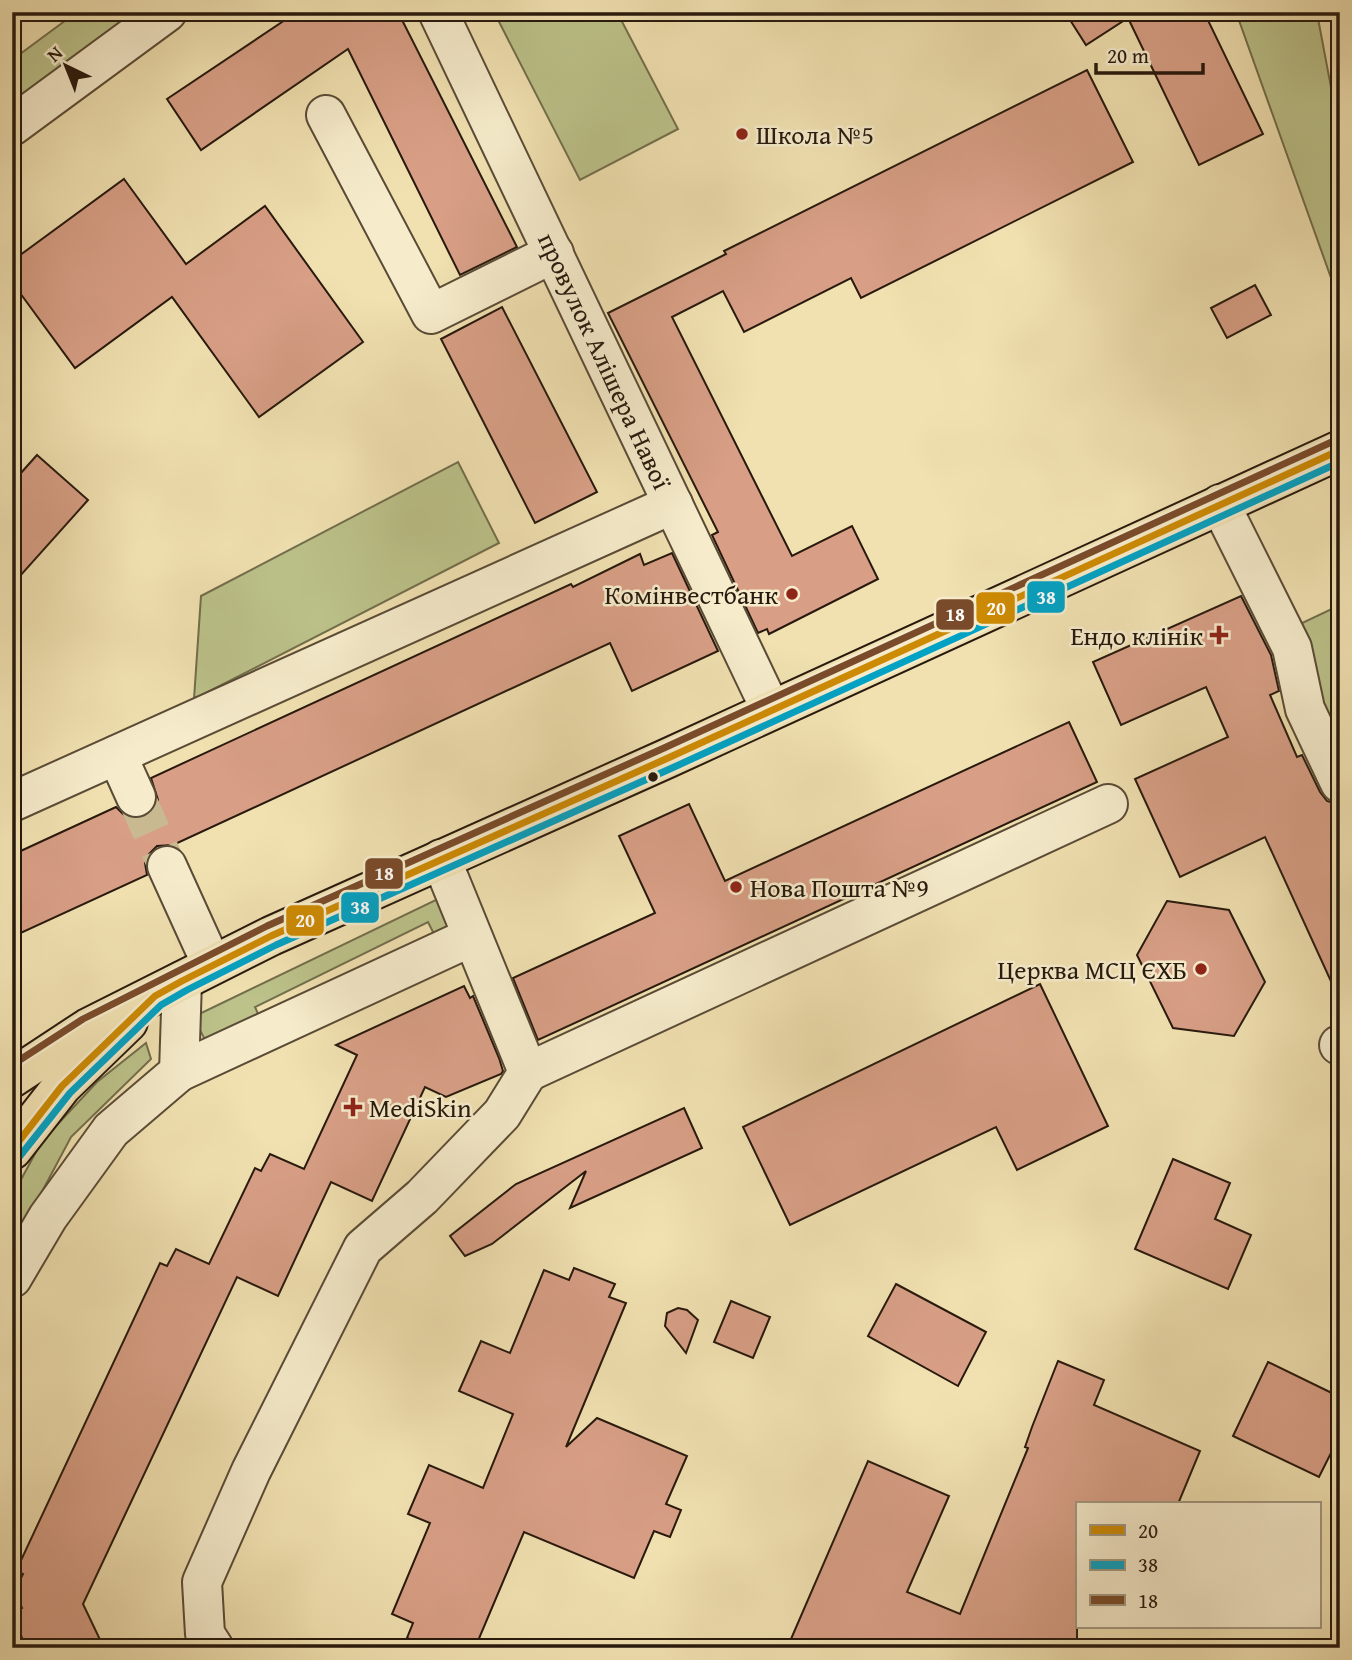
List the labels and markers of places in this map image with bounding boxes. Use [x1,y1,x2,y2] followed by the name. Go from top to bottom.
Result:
[756,115,874,154] place label: Школа №5
[734,126,750,142] marker: Школа №5
[604,575,778,614] place label: Комінвестбанк
[784,586,800,602] marker: Комінвестбанк
[1070,616,1203,655] place label: Ендо клінік
[1209,625,1229,645] marker: Ендо клінік
[646,770,660,784] unlabelled marker
[750,868,929,907] place label: Нова Пошта №9
[728,879,744,895] marker: Нова Пошта №9
[997,950,1187,989] place label: Церква МСЦ ЄХБ
[1193,961,1209,977] marker: Церква МСЦ ЄХБ
[369,1088,472,1127] place label: MediSkin
[343,1097,363,1117] marker: MediSkin

